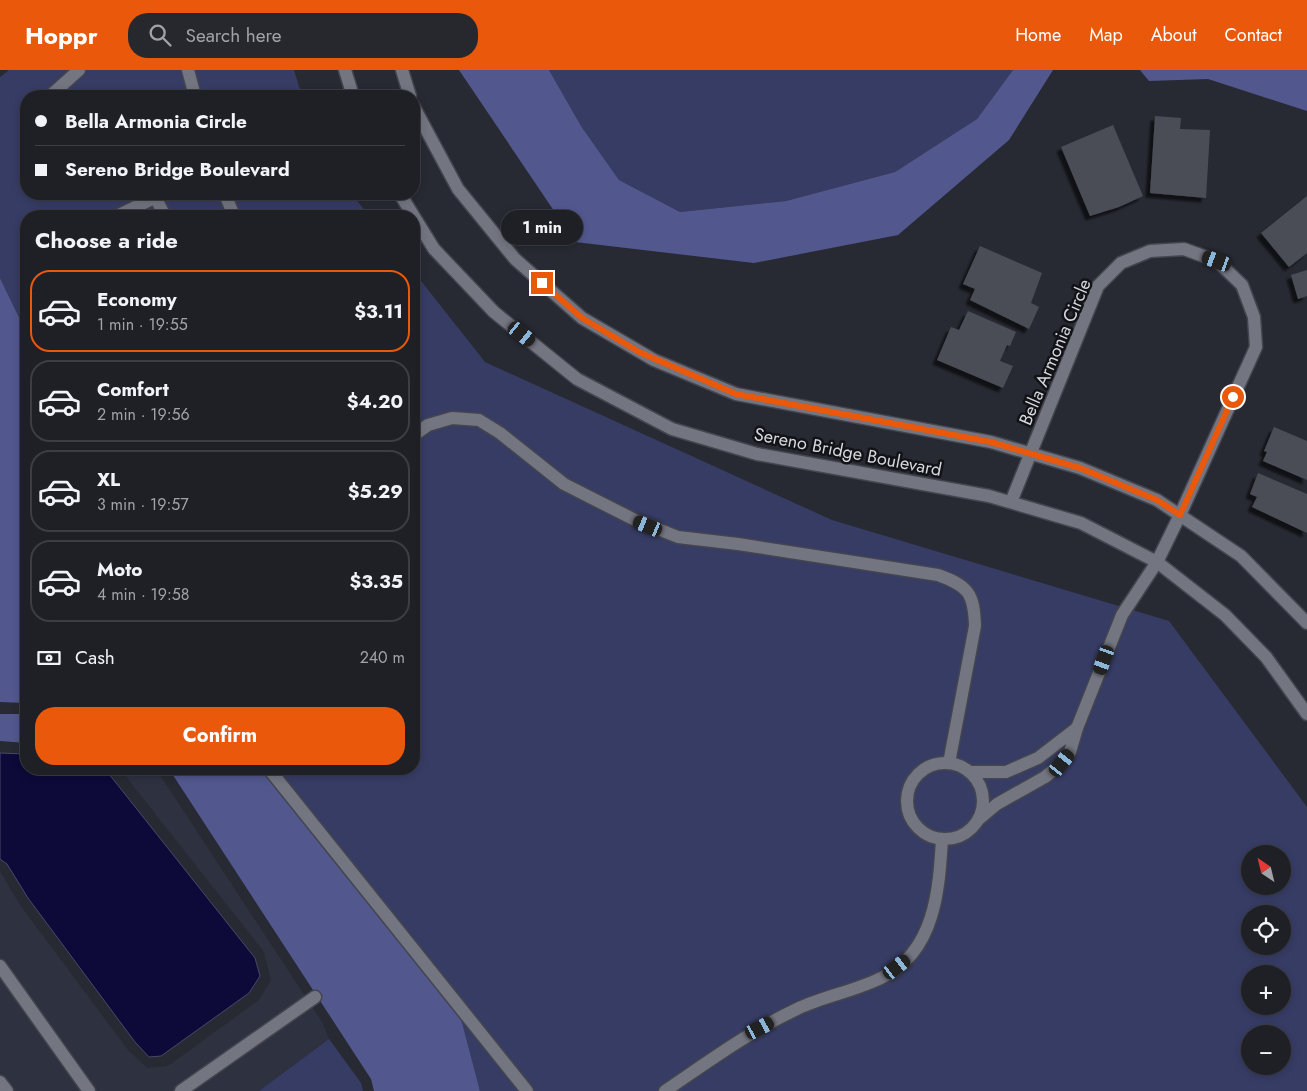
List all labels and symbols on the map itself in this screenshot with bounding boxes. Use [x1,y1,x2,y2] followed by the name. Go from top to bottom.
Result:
[501,210,583,246] callout: 1 min
[1200,249,1233,273] car
[531,272,553,294] route end
[1012,275,1098,429] street label: Bella Armonia Circle
[505,319,538,349] car
[1222,386,1244,408] route start
[752,421,944,483] street label: Sereno Bridge Boulevard
[631,513,664,539] car
[1091,643,1116,677] car
[1046,747,1077,779] car
[1241,845,1291,895] north arrow
[880,952,913,982] car
[743,1014,776,1042] car

